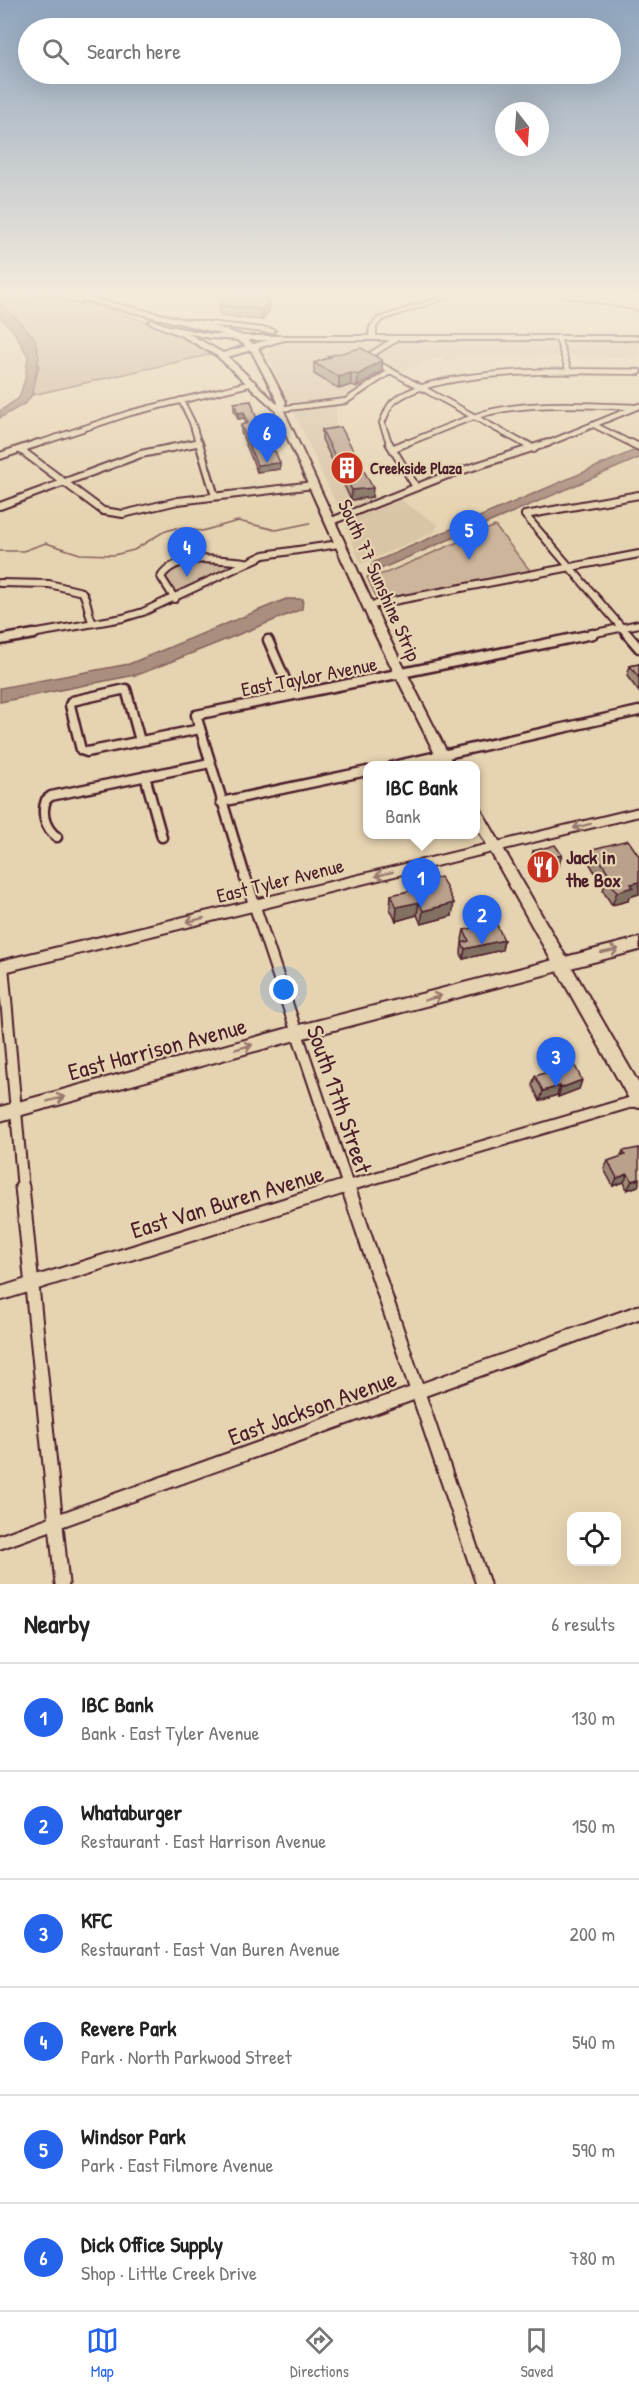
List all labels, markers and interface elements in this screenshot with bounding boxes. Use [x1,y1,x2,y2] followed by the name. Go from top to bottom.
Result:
[18,18,621,84] search box
[39,35,72,68] icon: search
[87,36,181,66] text: Search here
[495,102,549,156] north arrow
[248,414,286,463] pin: 6
[329,450,365,486] building icon: Creekside Plaza
[370,457,462,479] place label: Creekside Plaza
[332,495,428,666] street label: South 77 Sunshine Strip
[450,510,488,560] pin: 5
[168,528,207,577] pin: 4
[239,650,379,702] street label: East Taylor Avenue
[363,761,480,839] popup
[385,772,458,802] text: IBC Bank
[385,802,421,829] text: Bank
[573,821,592,833] one-way arrow
[565,843,621,893] place label: Jack in the Box
[525,849,561,885] restaurant icon: Jack in the Box
[214,851,346,909] street label: East Tyler Avenue
[402,858,440,908] pin: 1
[375,869,394,881] one-way arrow
[462,896,502,945] pin: 2
[186,915,205,927] one-way arrow
[601,945,620,957] one-way arrow
[269,975,298,1004] your location
[423,991,442,1003] one-way arrow
[64,1009,250,1087] street label: East Harrison Avenue
[300,1021,381,1178] street label: South 17th Street
[536,1038,576,1087] pin: 3
[235,1041,254,1053] one-way arrow
[47,1093,66,1104] one-way arrow
[127,1156,328,1246] street label: East Van Buren Avenue
[223,1362,401,1452] street label: East Jackson Avenue
[567,1512,621,1566] map controls
[567,1512,621,1566] button: locate
[24,1606,90,1641] text: Nearby
[551,1610,615,1637] text: 6 results
[81,1689,153,1719] text: IBC Bank
[40,1704,47,1731] text: 1
[572,1704,615,1731] text: 130 m
[81,1719,260,1746] text: Bank · East Tyler Avenue
[81,1797,182,1827] text: Whataburger
[39,1812,48,1839] text: 2
[572,1812,615,1839] text: 150 m
[81,1827,326,1854] text: Restaurant · East Harrison Avenue
[81,1905,113,1935] text: KFC
[39,1920,48,1947] text: 3
[570,1920,615,1947] text: 200 m
[81,1935,340,1962] text: Restaurant · East Van Buren Avenue
[81,2013,176,2043] text: Revere Park
[40,2028,47,2055] text: 4
[572,2028,615,2055] text: 540 m
[81,2043,292,2070] text: Park · North Parkwood Street
[81,2121,186,2151] text: Windsor Park
[39,2136,48,2163] text: 5
[572,2136,615,2163] text: 590 m
[81,2151,273,2178] text: Park · East Filmore Avenue
[81,2229,223,2259] text: Dick Office Supply
[40,2244,47,2271] text: 6
[569,2244,615,2271] text: 780 m
[81,2259,257,2286] text: Shop · Little Creek Drive
[86,2324,119,2382] tab: Map
[290,2324,349,2382] tab: Directions
[520,2324,553,2382] tab: Saved

